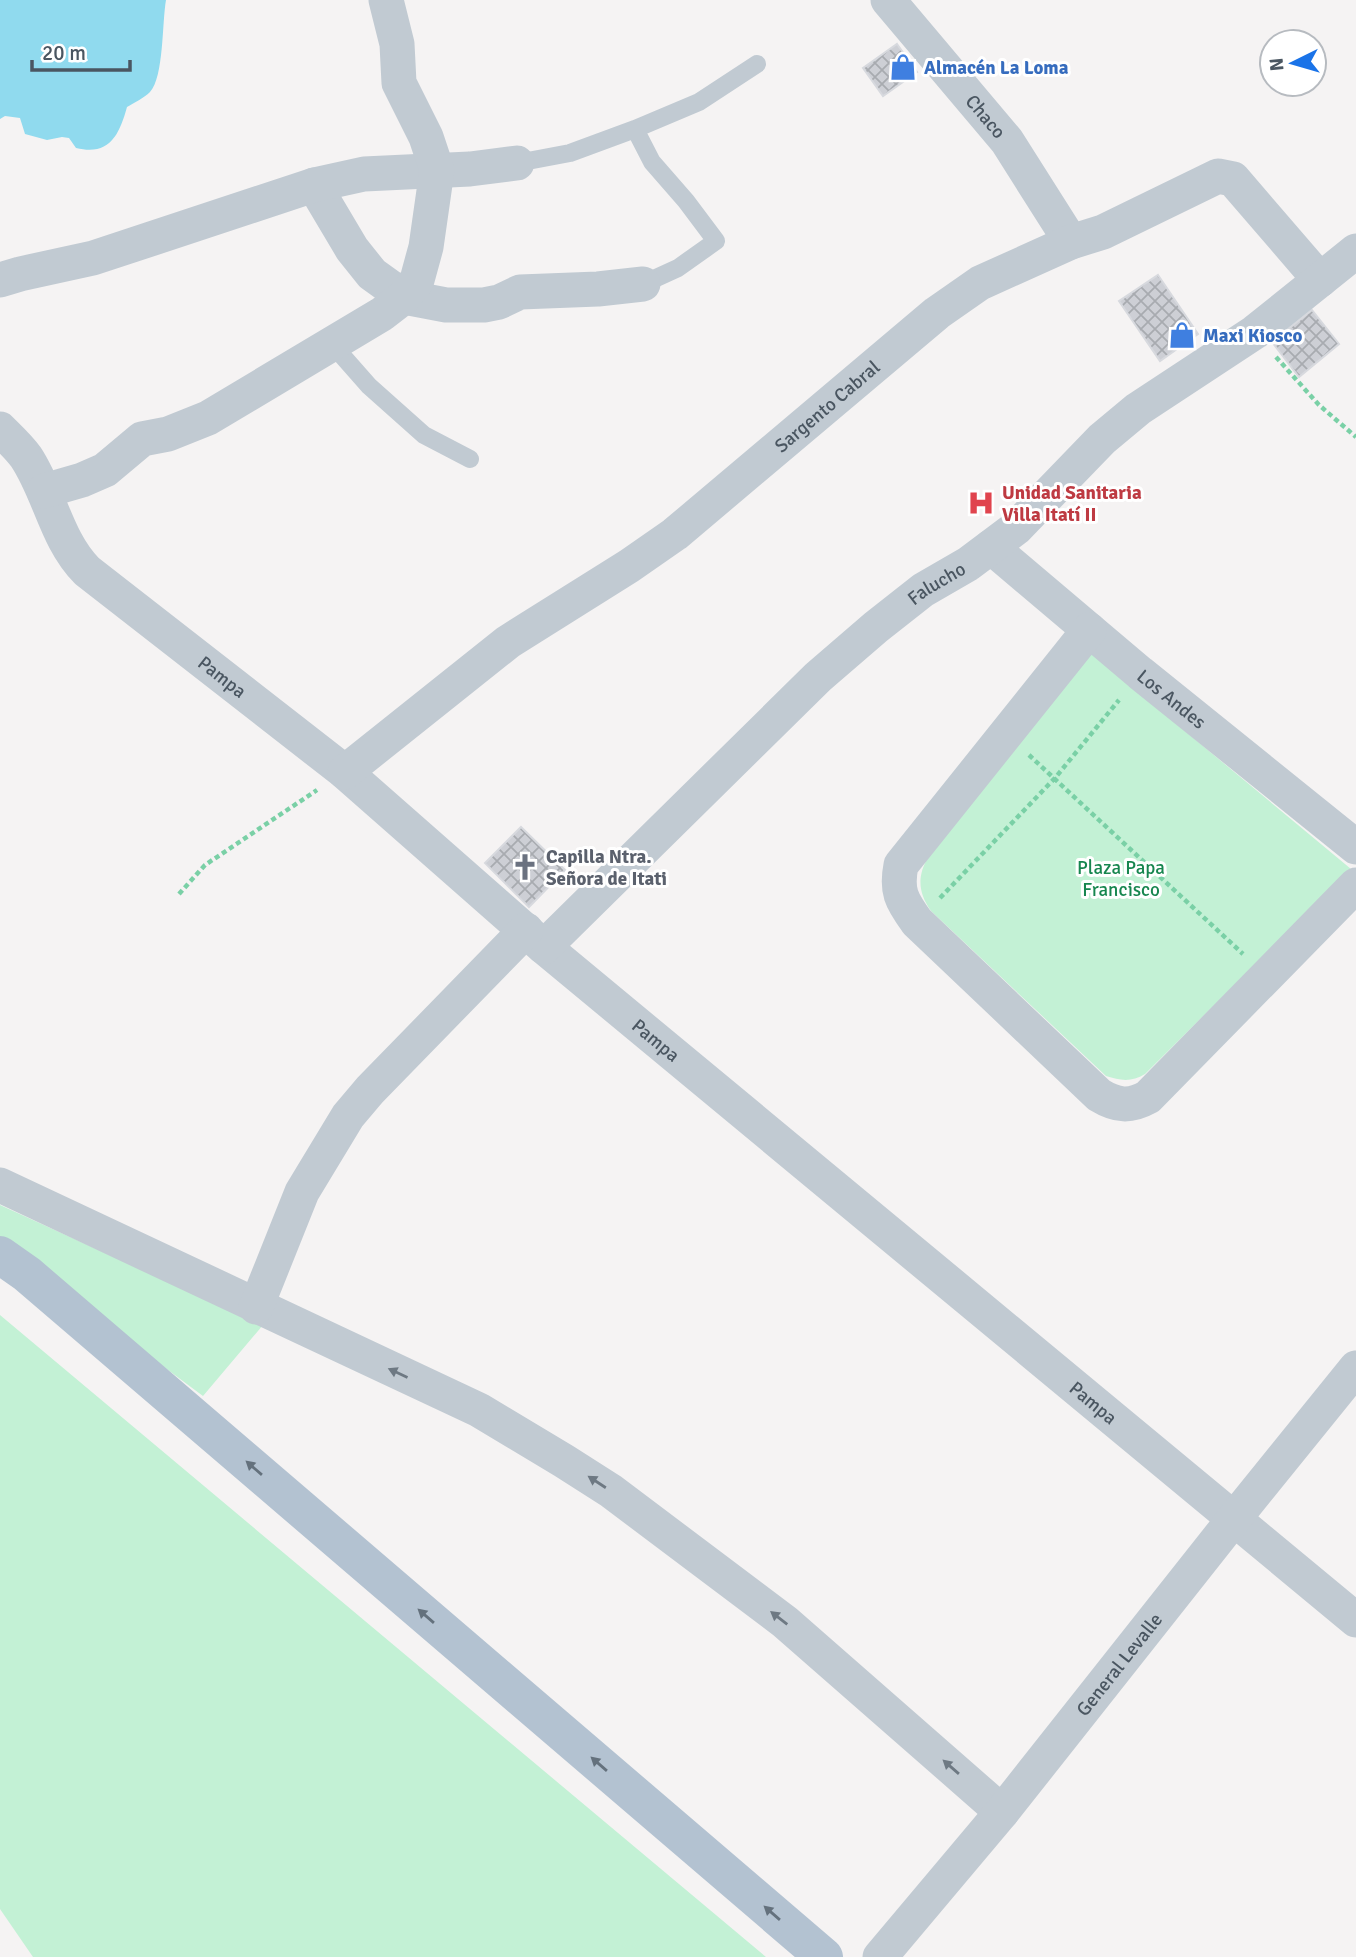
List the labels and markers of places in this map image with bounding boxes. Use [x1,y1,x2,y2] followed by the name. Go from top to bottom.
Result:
[888,52,918,82] shop icon: Almacén La Loma
[924,56,1069,80] place label: Almacén La Loma
[1167,320,1197,350] shop icon: Maxi Kiosco
[1203,324,1302,348] place label: Maxi Kiosco
[1002,481,1142,527] place label: Unidad Sanitaria Villa Itatí II
[966,488,996,518] hospital icon: Unidad Sanitaria Villa Itatí II
[546,845,667,891] place label: Capilla Ntra. Señora de Itati
[510,852,540,882] church icon: Capilla Ntra. Señora de Itati

